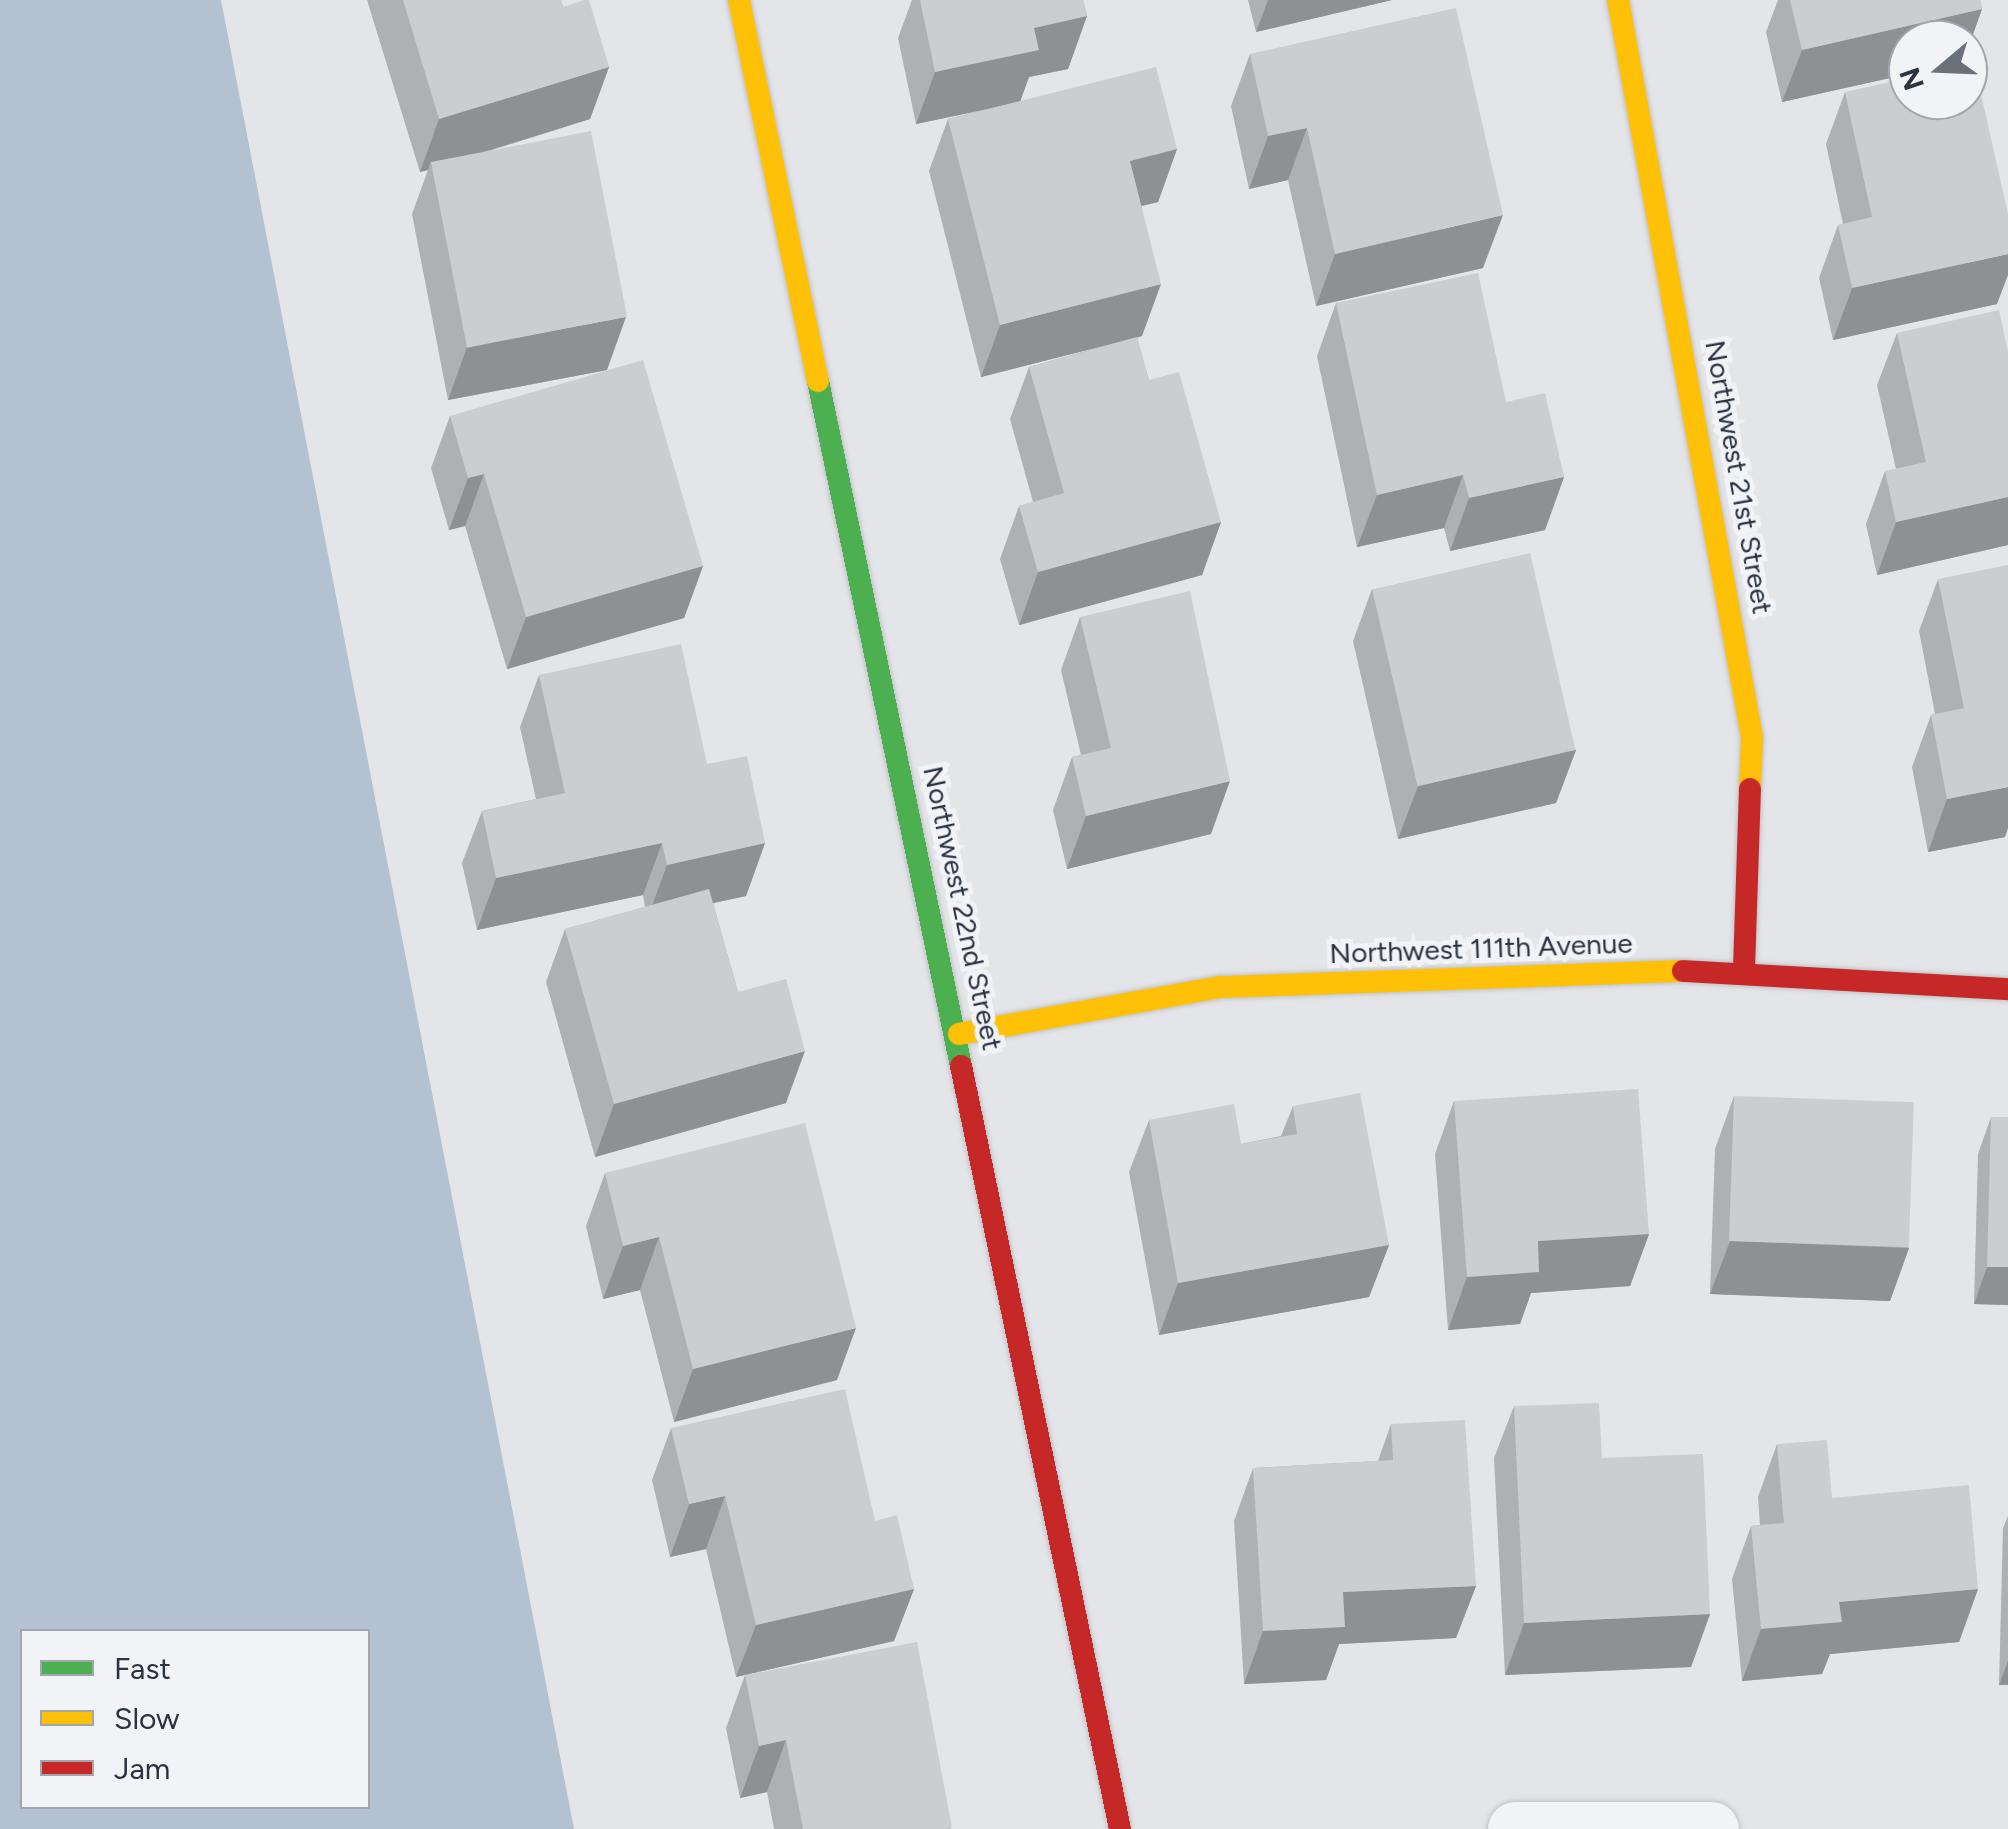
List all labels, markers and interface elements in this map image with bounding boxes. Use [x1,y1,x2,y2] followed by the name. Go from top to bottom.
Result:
[1888,20,1988,120] north arrow
[1892,63,1931,95] text: N
[1698,338,1780,616] street label: Northwest 21st Street
[916,763,1010,1053] street label: Northwest 22nd Street
[1329,926,1633,970] street label: Northwest 111th Avenue
[20,1629,370,1809] legend
[114,1650,171,1687] text: Fast
[114,1700,180,1737] text: Slow
[114,1750,170,1787] text: Jam

